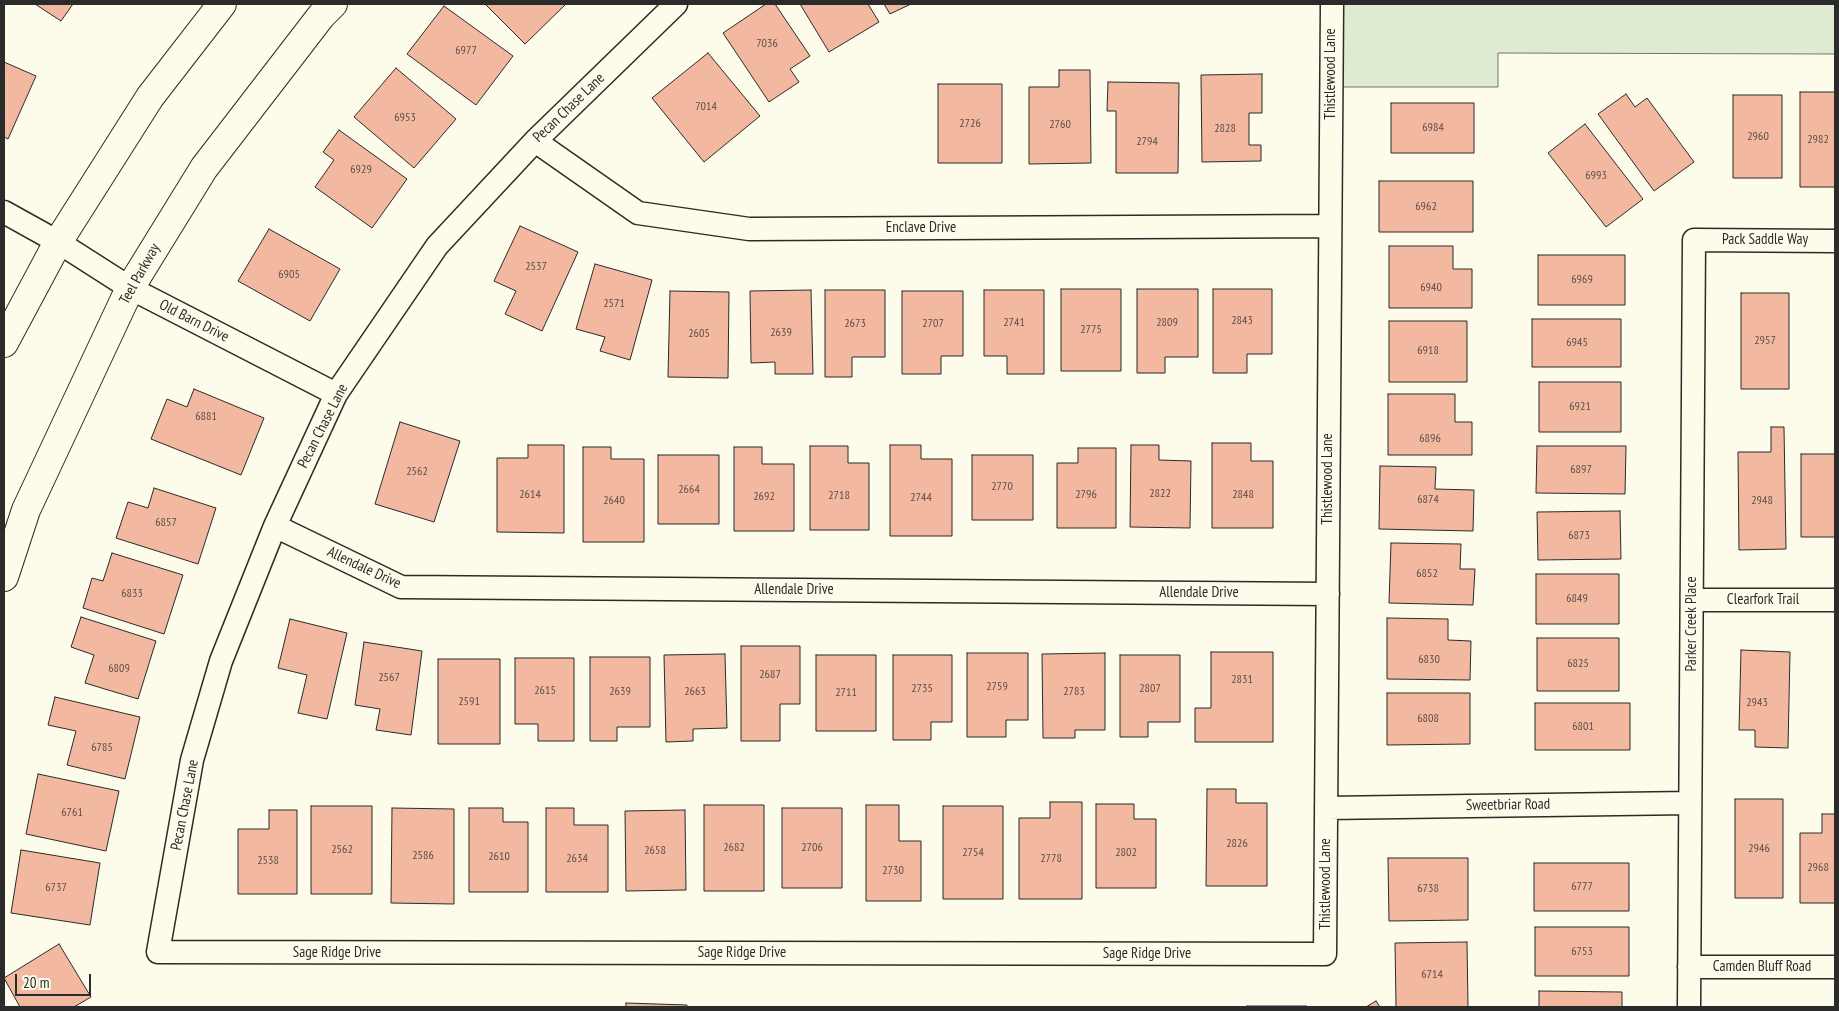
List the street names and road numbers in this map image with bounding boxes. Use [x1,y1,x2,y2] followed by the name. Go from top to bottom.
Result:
[1322,28,1340,120] street label: Thistlewood Lane
[530,69,608,147] street label: Pecan Chase Lane
[886,219,956,237] street label: Enclave Drive
[1722,231,1808,249] street label: Pack Saddle Way
[116,240,164,308] street label: Teel Parkway
[156,296,232,346] street label: Old Barn Drive
[294,381,352,471] street label: Pecan Chase Lane
[1319,433,1337,525] street label: Thistlewood Lane
[324,543,404,593] street label: Allendale Drive
[1683,576,1701,672] street label: Parker Creek Place
[754,581,834,599] street label: Allendale Drive
[1159,584,1239,602] street label: Allendale Drive
[1727,591,1799,609] street label: Clearfork Trail
[167,758,203,852] street label: Pecan Chase Lane
[1466,795,1550,815] street label: Sweetbriar Road
[1317,838,1335,930] street label: Thistlewood Lane
[293,944,381,962] street label: Sage Ridge Drive
[698,944,786,962] street label: Sage Ridge Drive
[1103,945,1191,963] street label: Sage Ridge Drive
[1713,958,1811,976] street label: Camden Bluff Road

